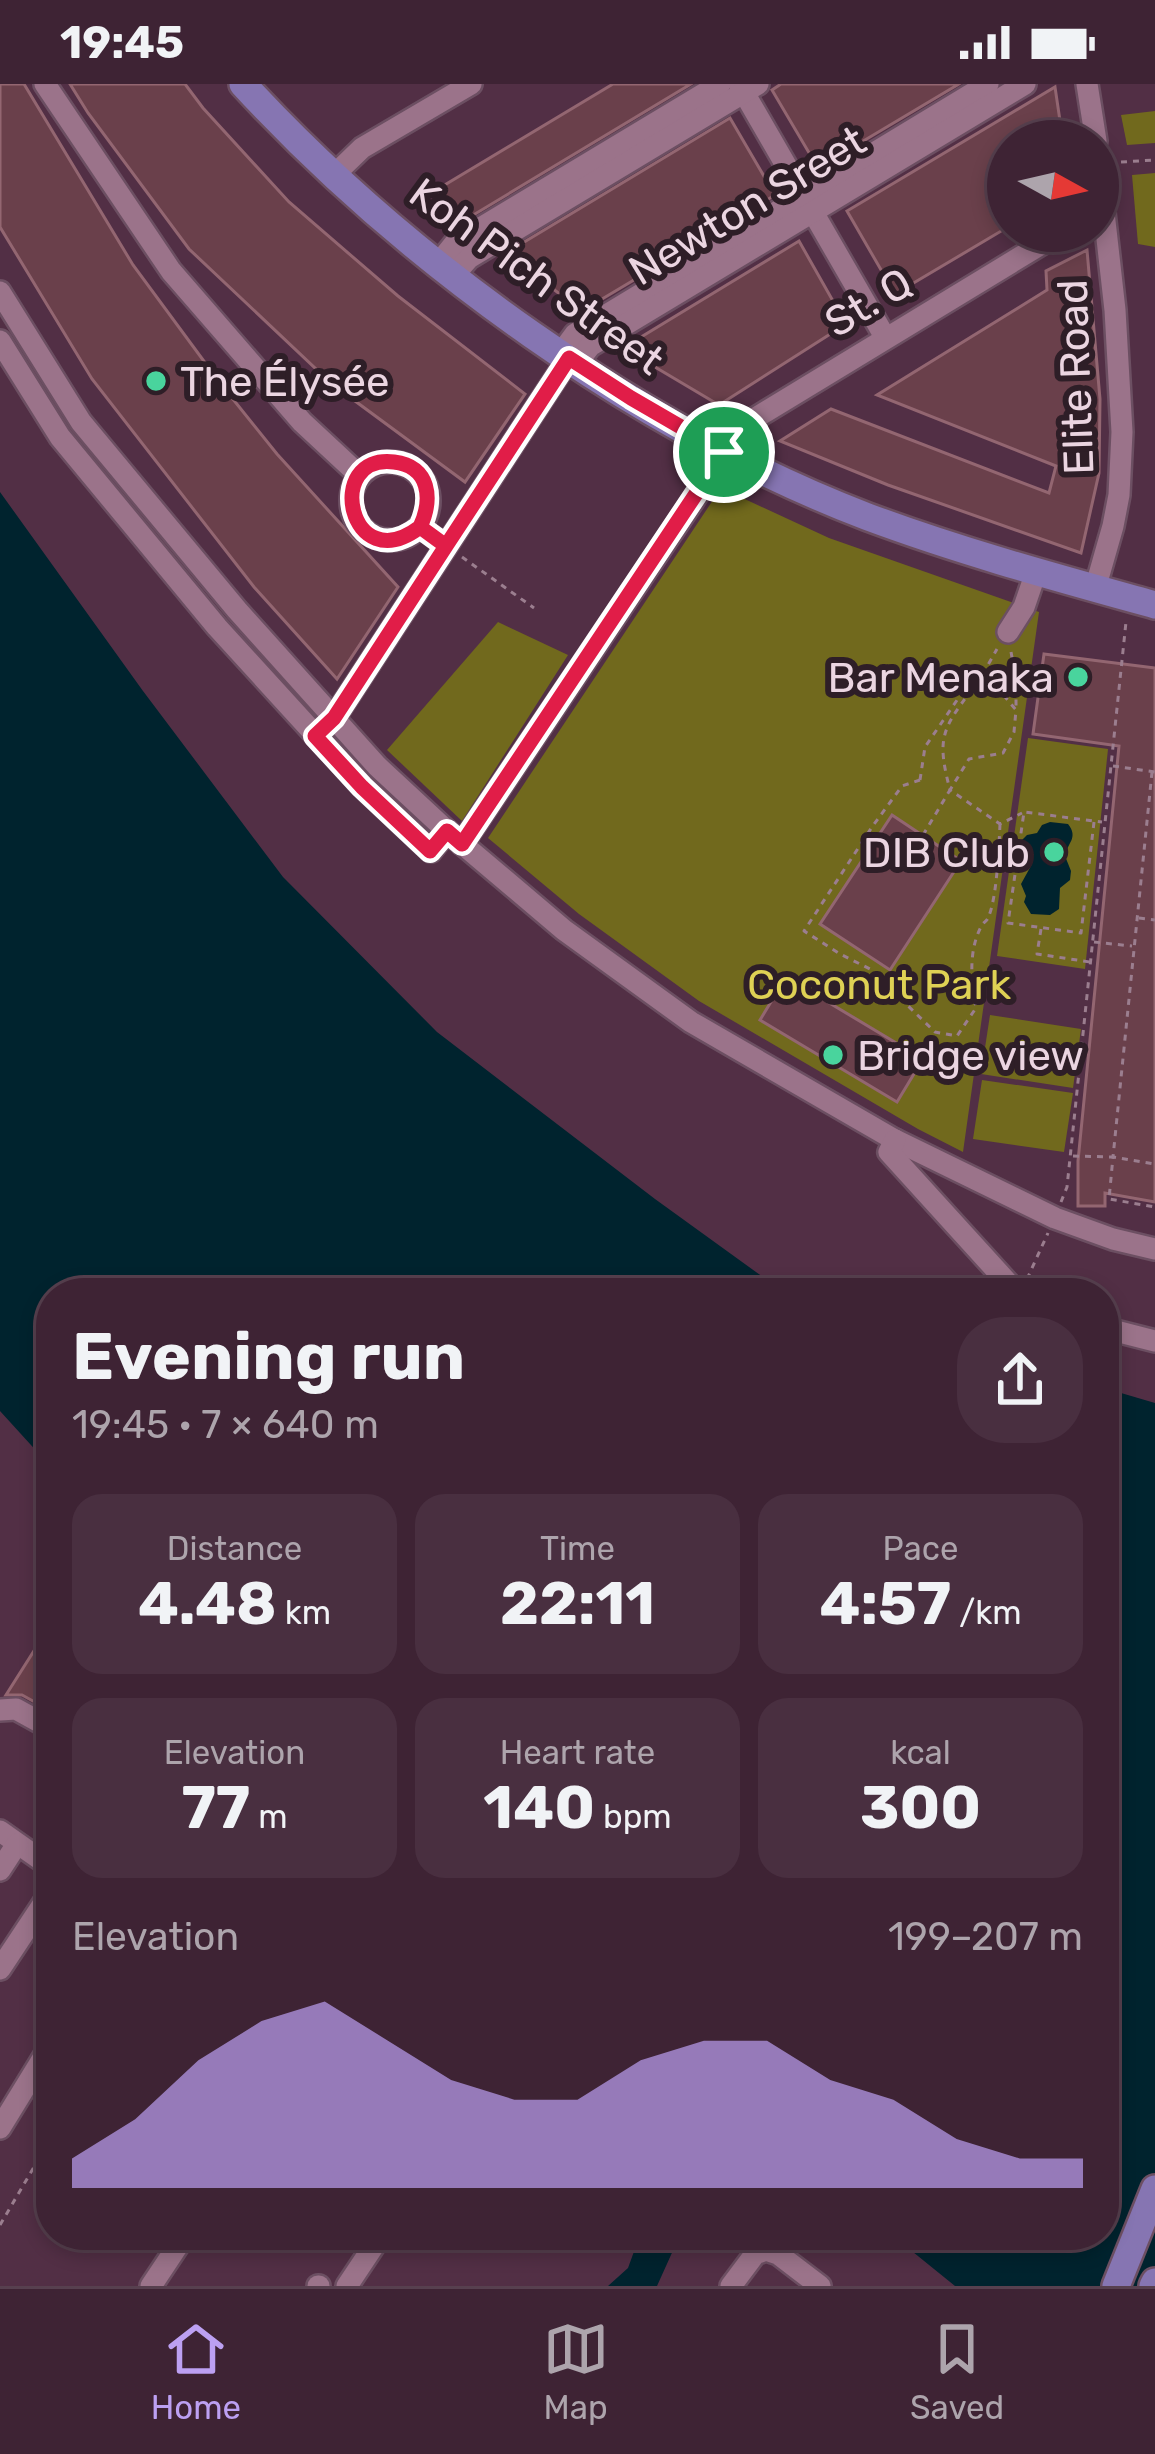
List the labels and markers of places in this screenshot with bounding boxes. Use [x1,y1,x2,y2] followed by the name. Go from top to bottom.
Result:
[180,357,390,407] place label: The Élysée
[143,368,169,394] marker: The Élysée
[673,401,775,503] pin
[828,653,1054,703] place label: Bar Menaka
[1065,664,1091,690] marker: Bar Menaka
[863,828,1030,878] place label: DIB Club
[1041,839,1067,865] marker: DIB Club
[857,1031,1084,1081] place label: Bridge view
[820,1042,846,1068] marker: Bridge view

